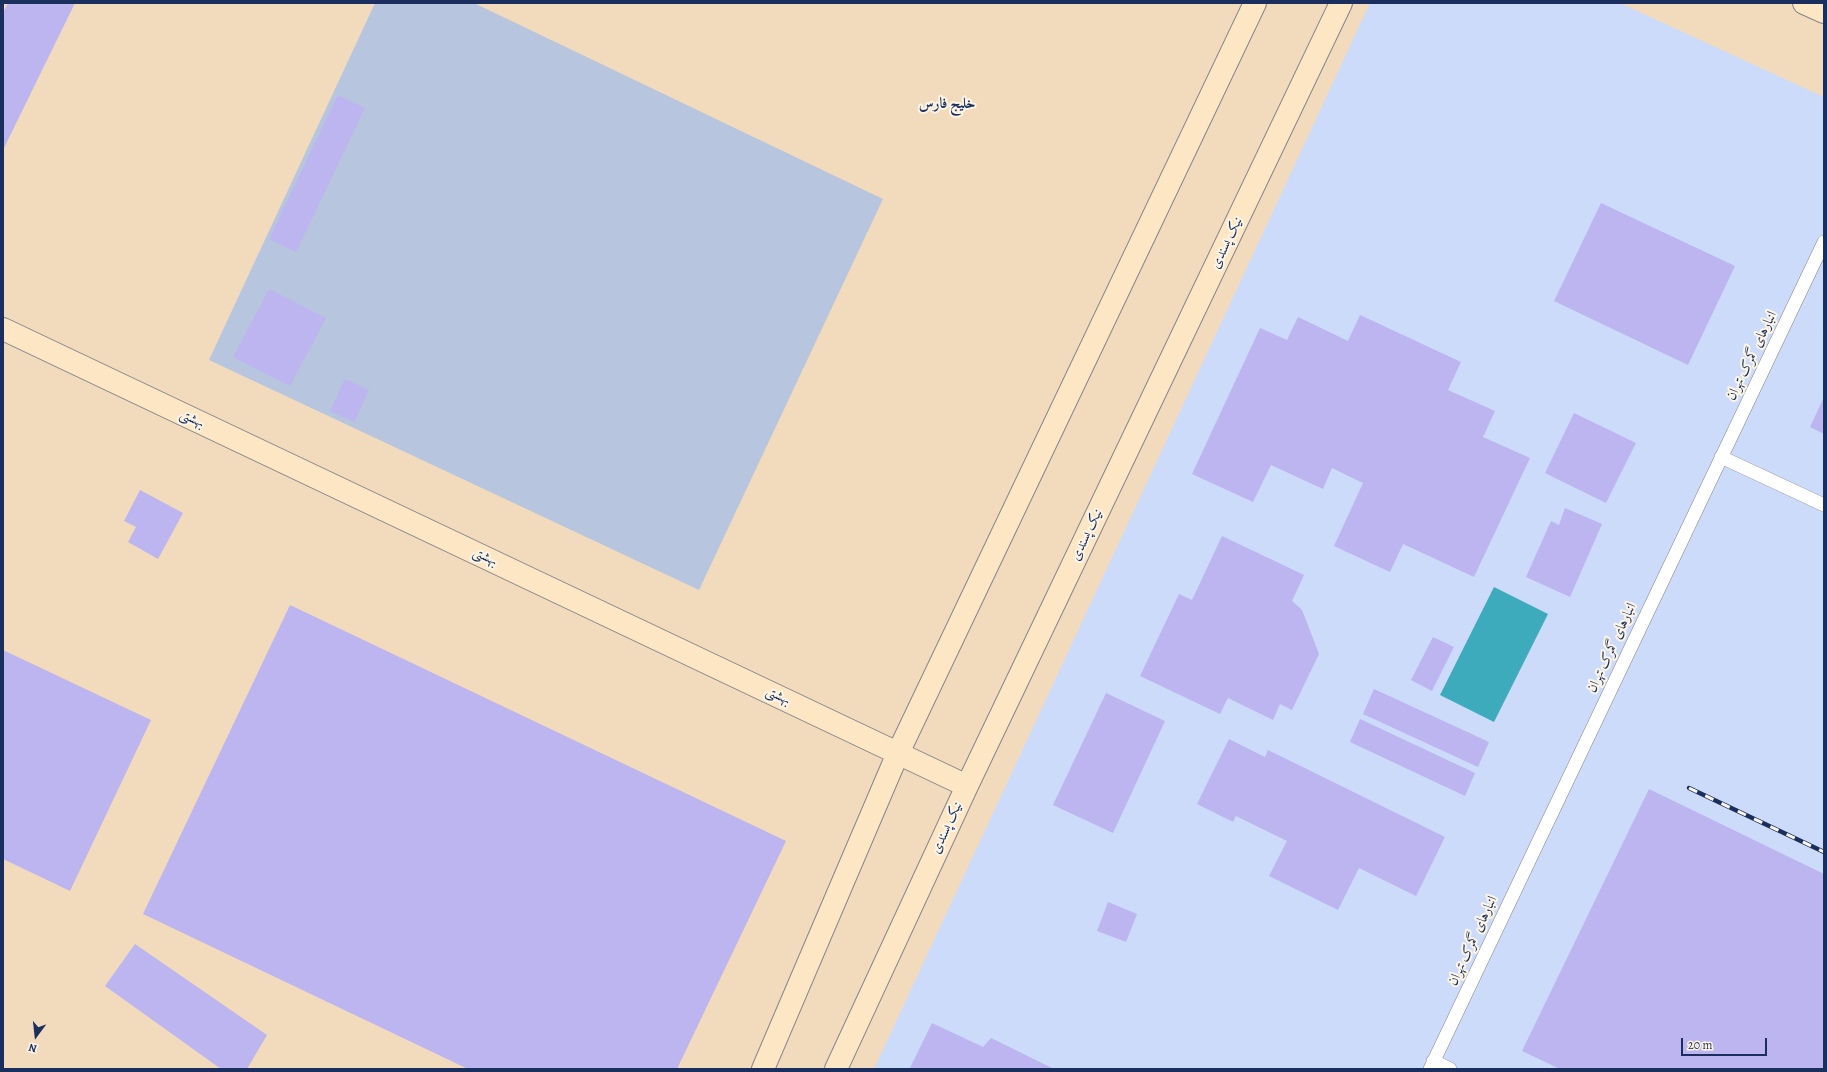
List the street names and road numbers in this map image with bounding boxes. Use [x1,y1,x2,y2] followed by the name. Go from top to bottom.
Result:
[1207,214,1247,272] street label: نیک پسندی
[1723,309,1781,403] street label: انبارهای گمرک تهران
[177,406,207,432] street label: بهشتی
[1067,506,1107,564] street label: نیک پسندی
[470,544,500,570] street label: بهشتی
[1584,600,1640,696] street label: انبارهای گمرک تهران
[763,683,793,709] street label: بهشتی
[928,799,966,857] street label: نیک پسندی
[1445,893,1501,989] street label: انبارهای گمرک تهران

